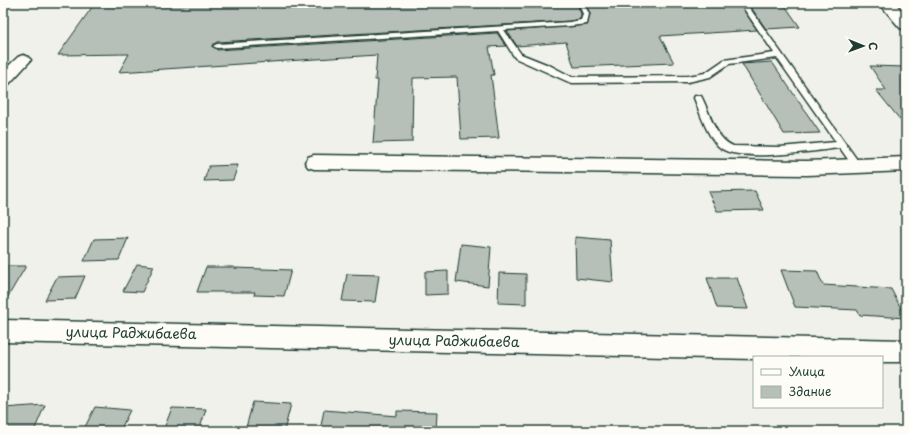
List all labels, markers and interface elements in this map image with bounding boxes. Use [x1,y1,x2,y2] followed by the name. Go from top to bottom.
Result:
[843,26,883,66] north arrow
[865,42,882,50] text: С
[65,321,197,344] street label: улица Раджибаева
[388,329,520,352] street label: улица Раджибаева
[753,356,883,408] legend
[789,362,825,380] text: Улица
[789,382,831,400] text: Здание

